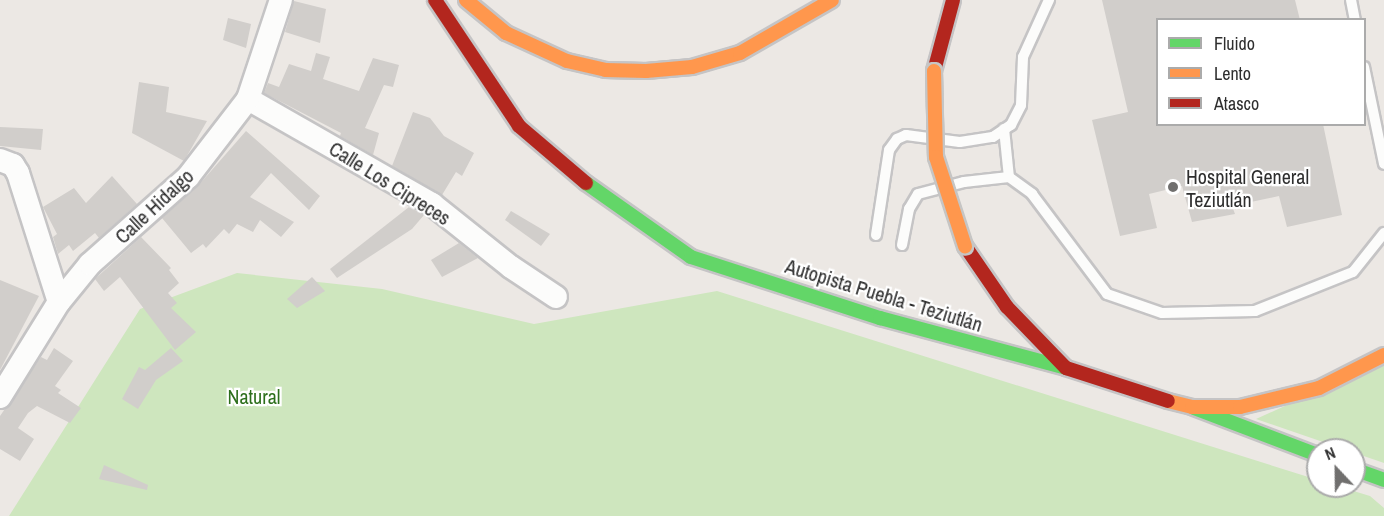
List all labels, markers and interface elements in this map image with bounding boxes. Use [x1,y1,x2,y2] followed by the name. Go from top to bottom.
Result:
[1156,18,1366,126] legend
[1214,31,1255,56] text: Fluido
[1214,61,1251,86] text: Lento
[1214,91,1259,116] text: Atasco
[325,136,455,230] street label: Calle Los Cipreces
[110,164,198,248] street label: Calle Hidalgo
[1186,164,1309,211] place label: Hospital General Teziutlán
[1164,178,1182,196] marker: Hospital General Teziutlán
[782,254,986,336] street label: Autopista Puebla - Teziutlán
[228,384,280,408] park label: Natural
[1306,438,1366,498] north arrow
[1321,441,1339,465] text: N

